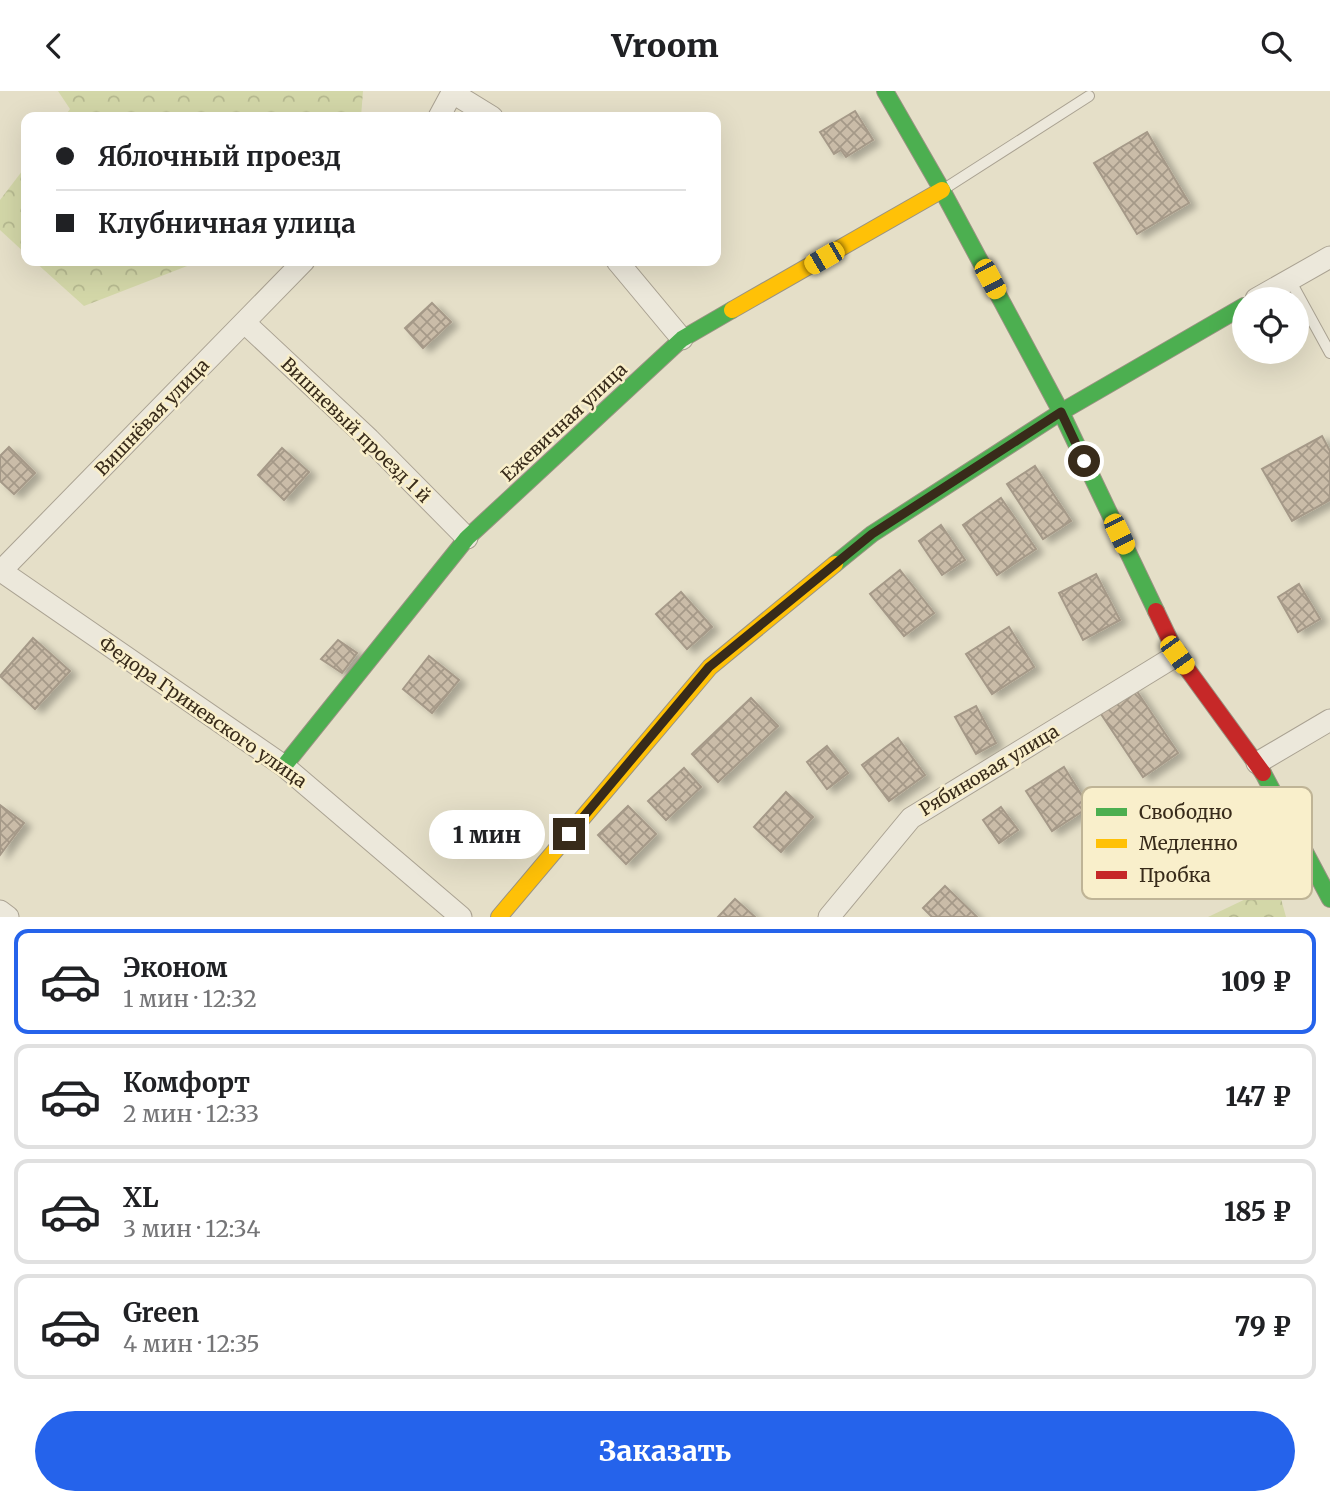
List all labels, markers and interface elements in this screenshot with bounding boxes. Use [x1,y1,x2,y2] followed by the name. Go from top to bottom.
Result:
[612,26,718,66] text: Vroom
[35,27,73,65] icon: back
[1257,27,1295,65] icon: search
[98,140,341,173] text: Яблочный проезд
[98,207,356,240] text: Клубничная улица
[801,238,848,278] car
[971,256,1010,302] car
[1232,287,1309,364] map controls
[1232,287,1309,364] button: locate
[90,353,214,480] street label: Вишнёвая улица
[276,353,436,507] street label: Вишневый проезд 1 й
[496,358,632,486] street label: Ежевичная улица
[1068,445,1100,477] route start
[1101,511,1138,557] car
[95,631,312,793] street label: Федора Гриневского улица
[1157,632,1198,678] car
[915,719,1063,821] street label: Рябиновая улица
[1082,787,1312,899] legend
[1139,800,1232,824] text: Свободно
[429,809,544,859] callout: 1 мин
[553,818,585,850] route end
[453,820,521,849] text: 1 мин
[1139,831,1238,855] text: Медленно
[1139,863,1211,887] text: Пробка
[39,950,102,1013] icon: car
[123,951,228,984] text: Эконом
[1221,965,1291,998] text: 109 ₽
[123,984,257,1013] text: 1 мин · 12:32
[39,1065,102,1128] icon: car
[123,1066,250,1099] text: Комфорт
[1225,1080,1291,1113] text: 147 ₽
[123,1099,259,1128] text: 2 мин · 12:33
[39,1180,102,1243] icon: car
[123,1181,159,1214] text: XL
[1224,1195,1291,1228] text: 185 ₽
[123,1214,260,1243] text: 3 мин · 12:34
[39,1295,102,1358] icon: car
[123,1296,199,1329] text: Green
[1234,1310,1291,1343] text: 79 ₽
[123,1329,260,1358] text: 4 мин · 12:35
[35,1411,1295,1491] button: Заказать

